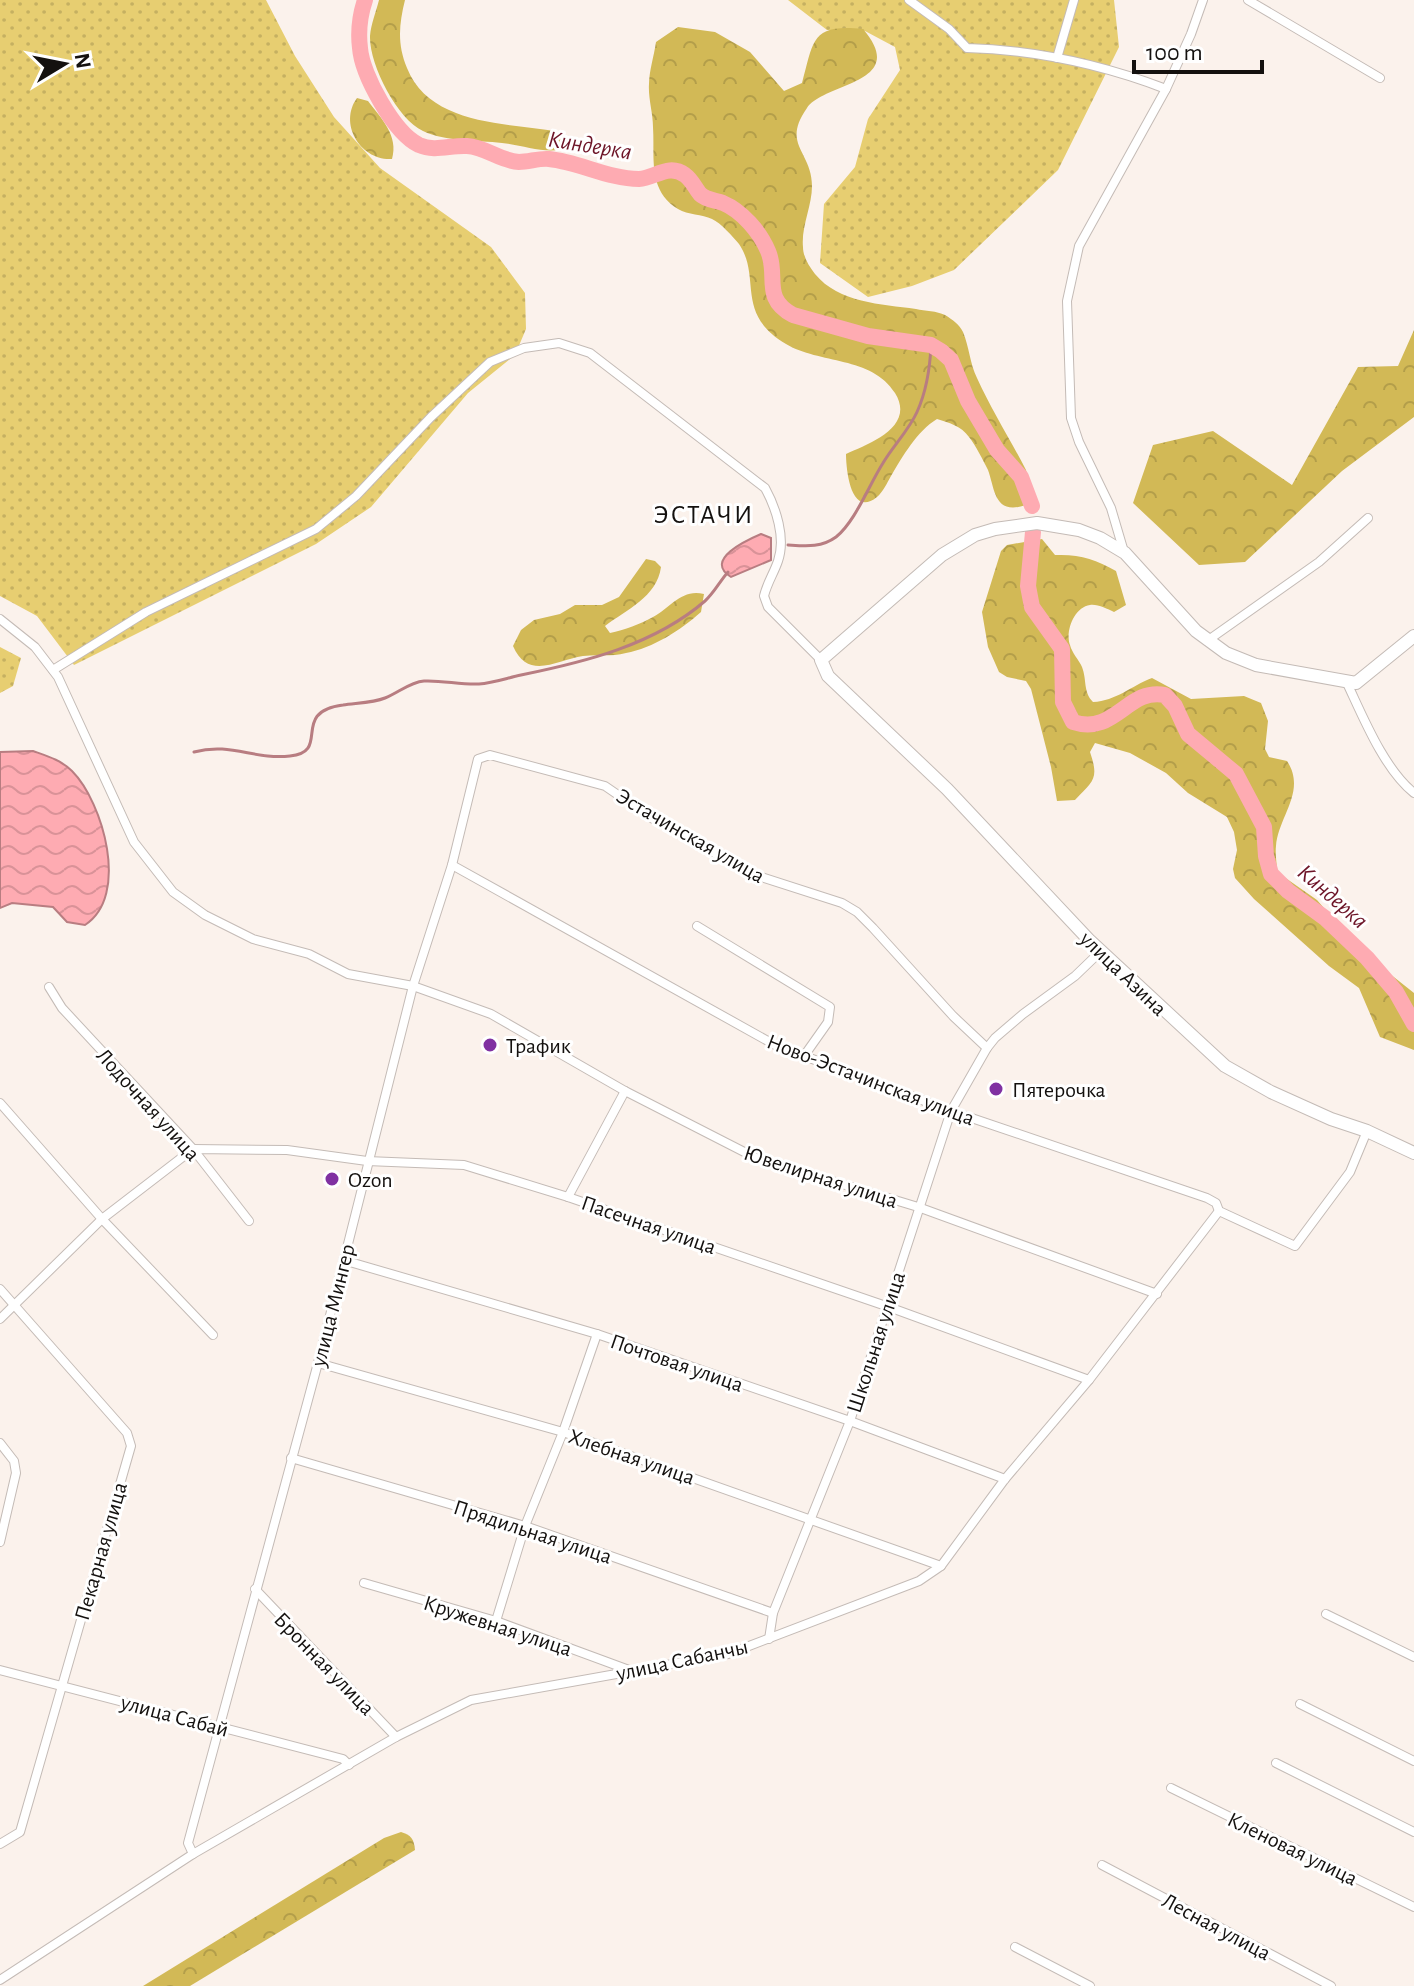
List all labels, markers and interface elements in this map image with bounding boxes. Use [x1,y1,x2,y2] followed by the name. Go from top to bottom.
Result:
[24,24,104,104] north arrow
[1134,24,1262,74] scale bar
[1146,41,1203,65] text: 100 m
[71,51,95,70] text: N
[546,128,633,164] water label: Киндерка
[654,502,754,528] district label: ЭСТАЧИ
[613,785,768,887] street label: Эстачинская улица
[1293,860,1372,933] water label: Киндерка
[1075,927,1171,1020] street label: улица Азина
[764,1030,978,1130] street label: Ново-Эстачинская улица
[506,1035,571,1057] place label: Трафик
[481,1036,499,1054] marker: Трафик
[92,1044,204,1165] street label: Лодочная улица
[1012,1079,1106,1101] place label: Пятерочка
[987,1080,1005,1098] marker: Пятерочка
[741,1142,900,1212] street label: Ювелирная улица
[348,1169,393,1191] place label: Ozon
[323,1170,341,1188] marker: Ozon
[578,1192,719,1258] street label: Пасечная улица
[307,1242,359,1370] street label: улица Мингер
[843,1269,909,1416] street label: Школьная улица
[607,1330,746,1396] street label: Почтовая улица
[566,1425,698,1489] street label: Хлебная улица
[71,1480,131,1623] street label: Пекарная улица
[451,1496,615,1568] street label: Прядильная улица
[421,1592,575,1660] street label: Кружевная улица
[270,1608,379,1719] street label: Бронная улица
[613,1635,750,1685] street label: улица Сабанчы
[117,1691,231,1741] street label: улица Сабай
[1224,1808,1361,1890] street label: Кленовая улица
[1159,1889,1274,1965] street label: Лесная улица

